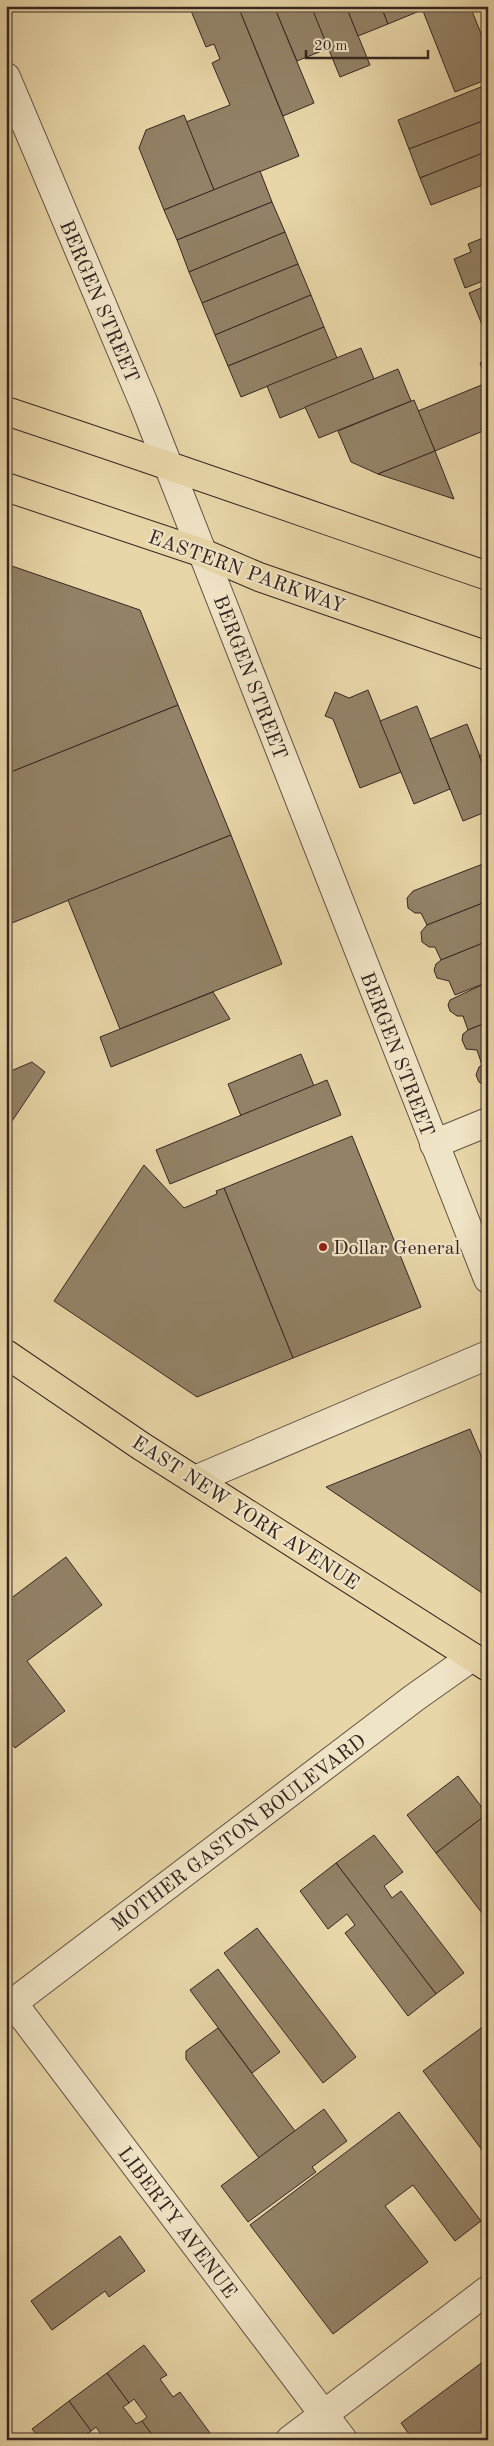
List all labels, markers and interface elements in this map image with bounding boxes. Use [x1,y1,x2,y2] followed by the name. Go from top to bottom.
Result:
[306,28,429,60] scale bar
[314,39,348,54] text: 20 m
[55,218,141,386] street label: BERGEN STREET
[145,528,348,618] street label: EASTERN PARKWAY
[209,593,290,763] street label: BERGEN STREET
[356,970,437,1140] street label: BERGEN STREET
[333,1239,460,1259] place label: Dollar General
[317,1241,329,1253] marker: Dollar General
[128,1433,362,1595] street label: EAST NEW YORK AVENUE
[108,1731,370,1936] street label: MOTHER GASTON BOULEVARD
[113,2144,240,2303] street label: LIBERTY AVENUE

